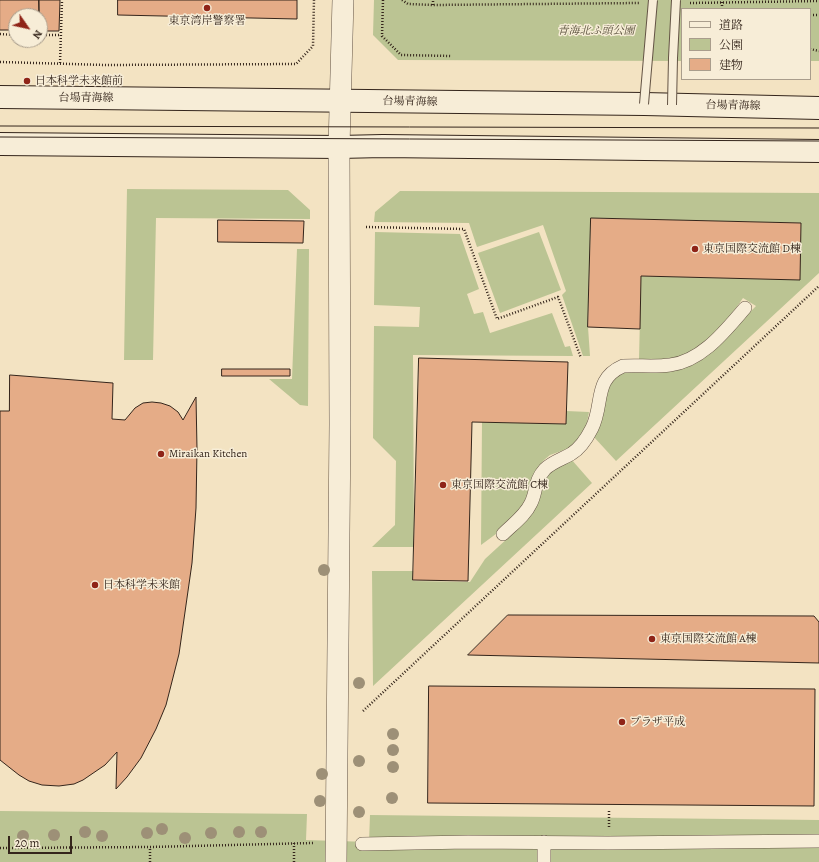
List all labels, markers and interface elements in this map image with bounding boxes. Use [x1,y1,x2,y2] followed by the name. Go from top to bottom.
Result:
[202,3,212,13] marker: 東京湾岸警察署
[8,8,48,48] north arrow
[681,8,811,80] legend
[169,14,245,28] place label: 東京湾岸警察署
[719,17,743,33] text: 道路
[558,24,634,38] park label: 青海北ふ頭公園
[29,27,46,42] text: N
[719,37,743,53] text: 公園
[719,57,743,73] text: 建物
[35,74,123,88] place label: 日本科学未来館前
[22,76,32,86] marker: 日本科学未来館前
[59,91,113,105] street label: 台場青海線
[382,95,438,109] street label: 台場青海線
[705,99,761,113] street label: 台場青海線
[703,242,801,256] place label: 東京国際交流館 D棟
[690,244,700,254] marker: 東京国際交流館 D棟
[169,447,247,461] place label: Miraikan Kitchen
[156,449,166,459] marker: Miraikan Kitchen
[451,478,548,492] place label: 東京国際交流館 C棟
[438,480,448,490] marker: 東京国際交流館 C棟
[103,578,180,592] place label: 日本科学未来館
[90,580,100,590] marker: 日本科学未来館
[660,632,757,646] place label: 東京国際交流館 A棟
[647,634,657,644] marker: 東京国際交流館 A棟
[630,715,685,729] place label: プラザ平成
[617,717,627,727] marker: プラザ平成
[10,828,74,854] scale bar
[15,835,39,851] text: 20 m

